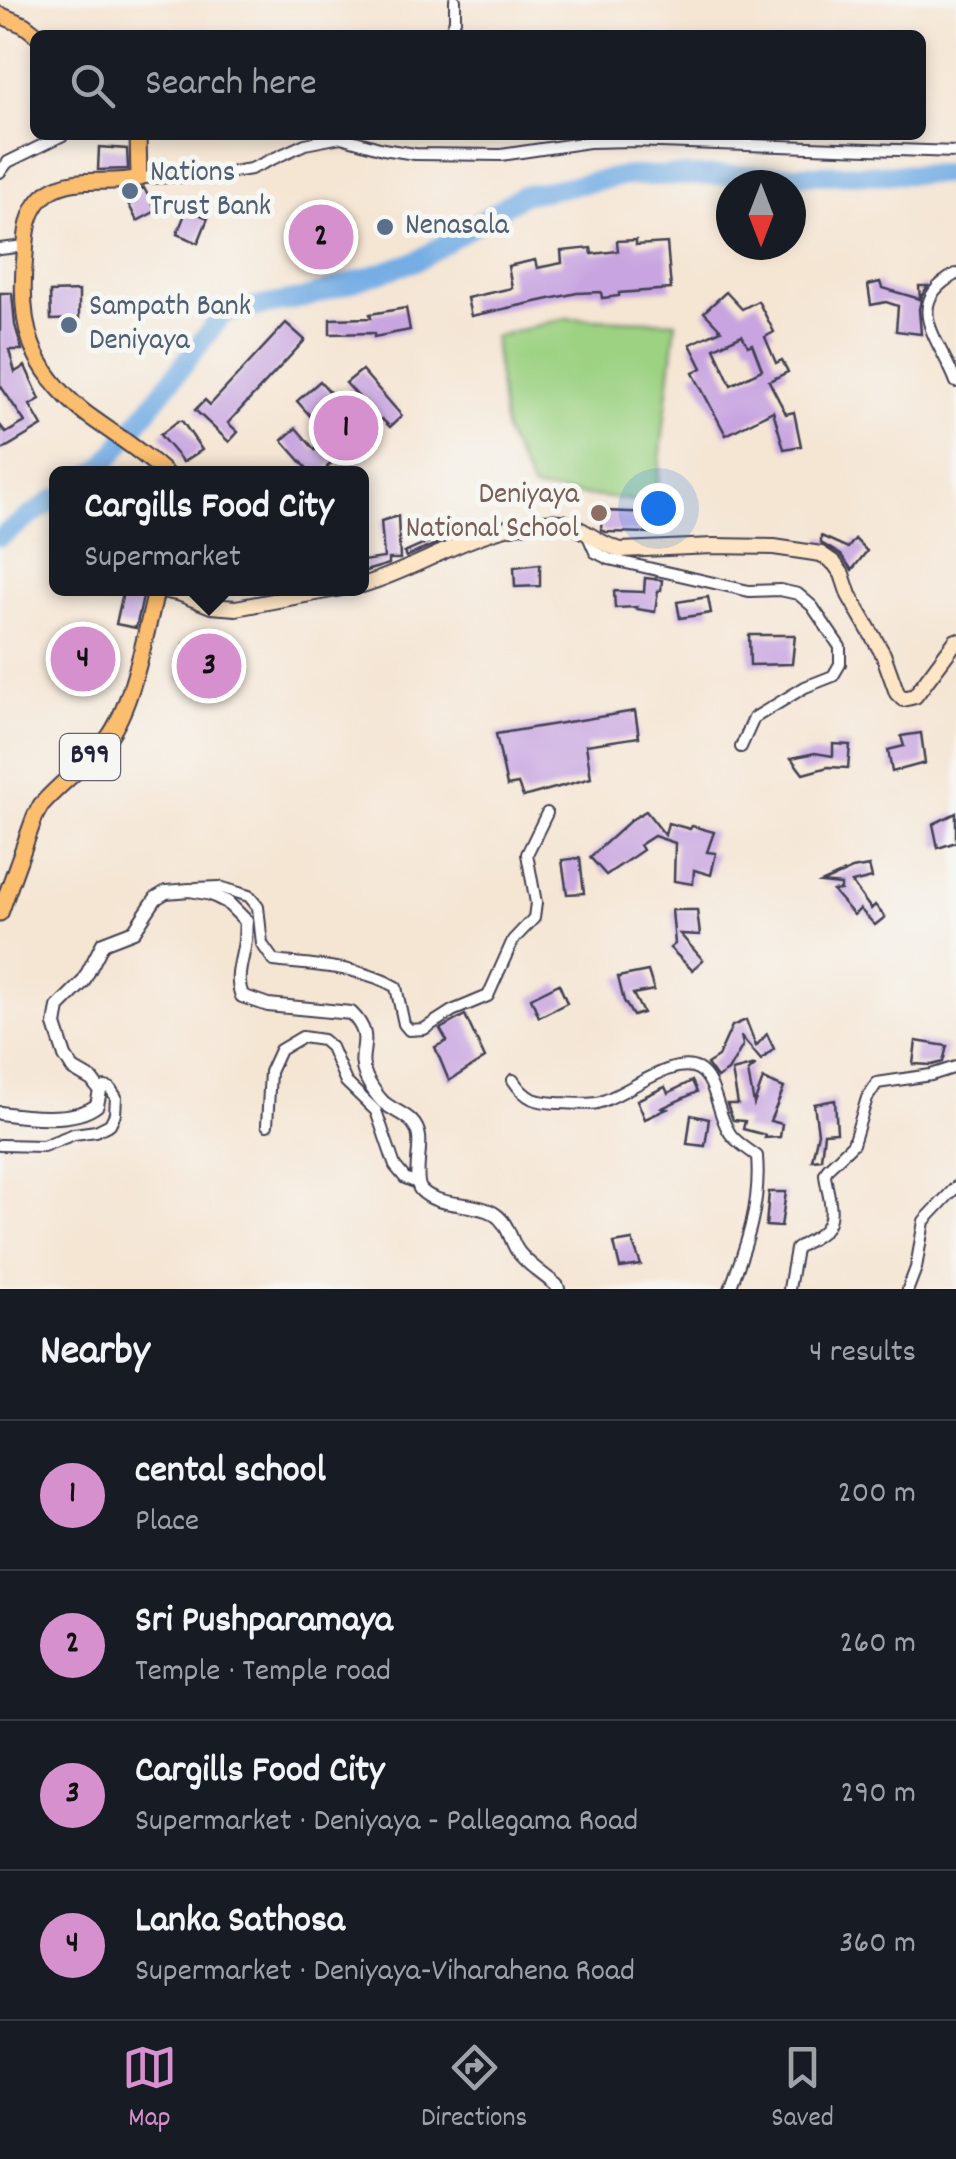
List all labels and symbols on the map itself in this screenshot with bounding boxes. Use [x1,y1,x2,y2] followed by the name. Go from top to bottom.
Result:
[150,153,271,230] place label: Nations Trust Bank
[716,170,806,260] north arrow
[119,180,141,202] marker: Nations Trust Bank
[288,200,354,274] pin: 2
[405,206,510,249] place label: Nenasala
[374,216,396,238] marker: Nenasala
[89,287,251,364] place label: Sampath Bank Deniyaya
[58,314,80,336] marker: Sampath Bank Deniyaya
[314,390,378,466] pin: 1
[405,475,580,552] place label: Deniyaya National School
[633,483,684,534] your location
[588,502,610,524] marker: Deniyaya National School
[51,622,116,696] pin: 4
[176,628,242,704] pin: 3
[60,734,120,780] road number: B99

